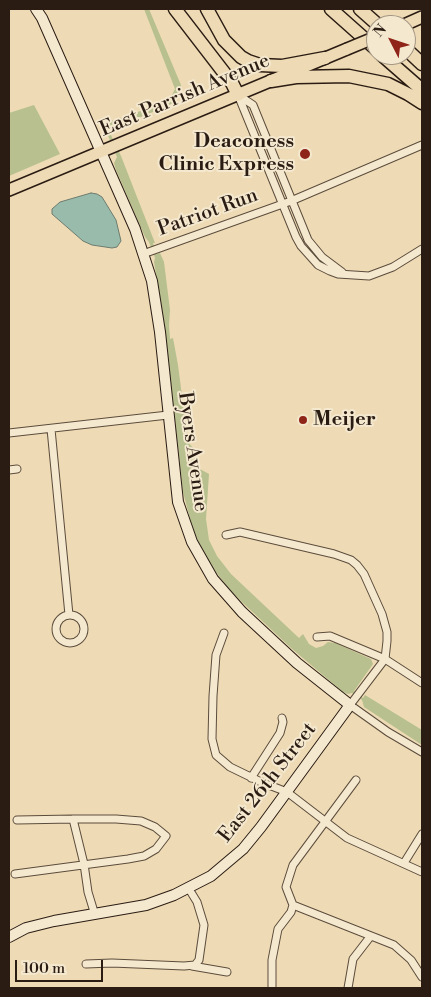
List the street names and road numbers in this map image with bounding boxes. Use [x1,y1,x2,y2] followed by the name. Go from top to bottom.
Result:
[96,49,274,143] street label: East Parrish Avenue
[155,184,261,242] street label: Patriot Run
[172,391,212,513] street label: Byers Avenue
[214,718,322,848] street label: East 26th Street

